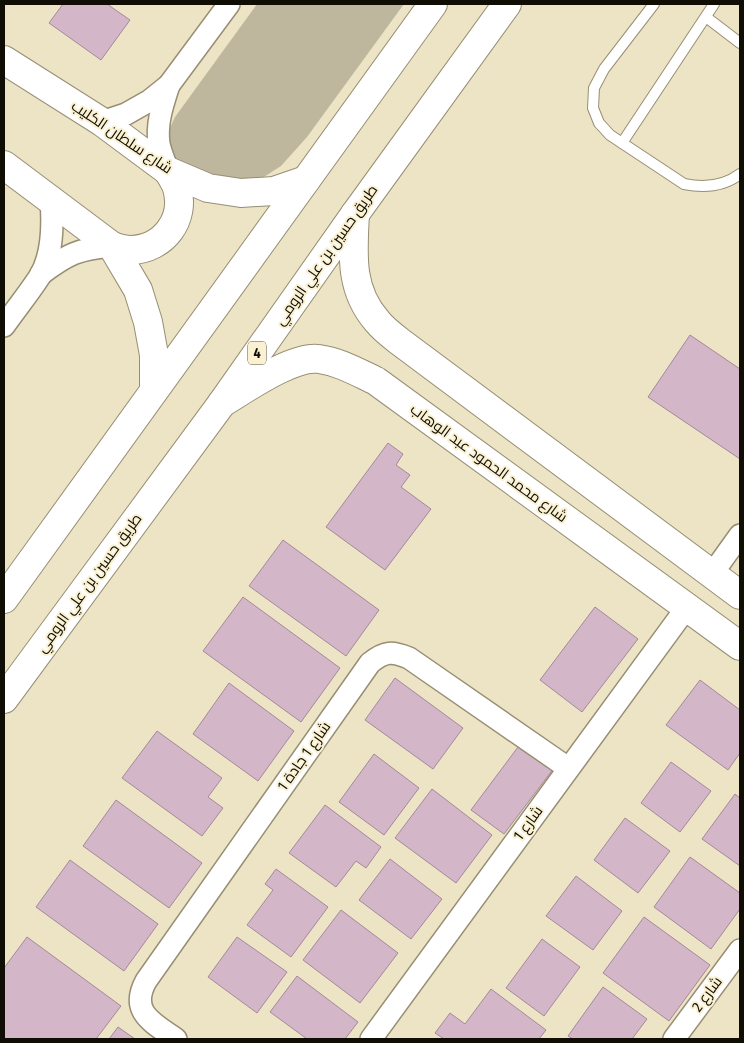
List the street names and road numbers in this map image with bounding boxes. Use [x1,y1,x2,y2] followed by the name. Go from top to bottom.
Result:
[67,97,176,179] street label: شارع سلطان الكليب
[271,181,384,330] street label: طريق حسين بن علي الرومي
[248,342,266,364] road number: 4
[406,400,571,528] street label: شارع محمد الحمود عبد الوهاب
[33,510,148,658] street label: طريق حسين بن علي الرومي
[274,718,336,795] street label: شارع 1 جادة 1
[509,802,548,845] street label: شارع 1
[688,973,728,1016] street label: شارع 2

